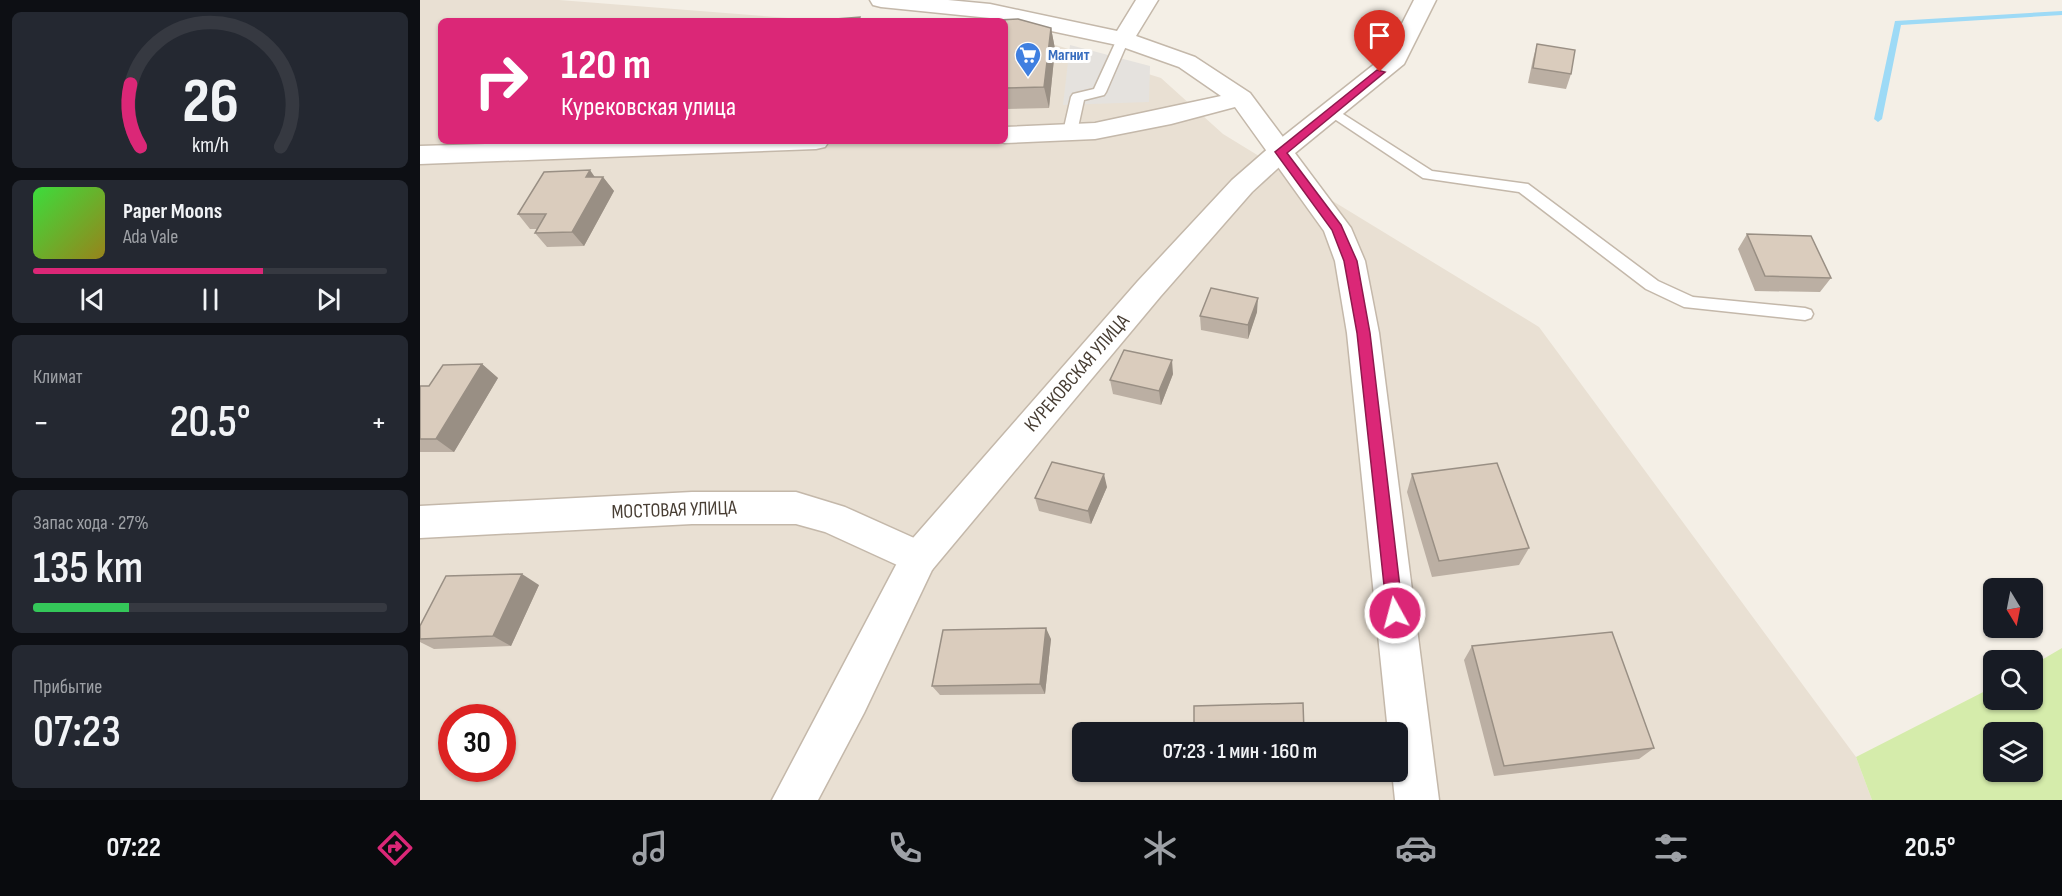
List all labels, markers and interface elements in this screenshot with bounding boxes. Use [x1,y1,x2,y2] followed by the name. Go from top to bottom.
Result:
[1354,10,1405,72] pin
[1363,19,1396,52] icon: arrive
[561,40,651,91] text: 120 m
[1013,40,1043,78] supermarket icon: Магнит
[462,42,540,120] icon: right
[1048,46,1090,65] place label: Магнит
[182,65,238,140] text: 26
[561,91,736,123] text: Курековская улица
[191,133,229,158] text: km/h
[123,198,222,225] text: Paper Moons
[123,225,178,249] text: Ada Vale
[76,283,109,316] icon: previous
[194,283,227,316] icon: pause
[312,283,345,316] icon: next
[1019,309,1135,437] street label: КУРЕКОВСКАЯ УЛИЦА
[33,365,83,389] text: Климат
[169,395,251,450] text: 20.5°
[33,403,49,443] text: −
[371,403,387,443] text: +
[611,496,737,524] street label: МОСТОВАЯ УЛИЦА
[33,511,149,535] text: Запас хода · 27%
[33,541,143,596] text: 135 km
[1983,578,2043,638] north arrow
[1983,578,2043,782] map controls
[1363,581,1427,645] position arrow
[1983,650,2043,710] button: search
[33,675,102,699] text: Прибытие
[438,704,516,782] speed limit sign: 30
[33,705,121,760] text: 07:23
[1983,722,2043,782] button: layers
[1163,738,1317,765] text: 07:23 · 1 мин · 160 m
[374,827,416,869] icon: directions
[629,827,671,869] icon: music
[884,827,926,869] icon: phone
[1139,827,1181,869] icon: climate
[1395,827,1437,869] icon: car
[1650,827,1692,869] icon: filters
[107,832,161,864] text: 07:22
[1905,832,1955,864] text: 20.5°

